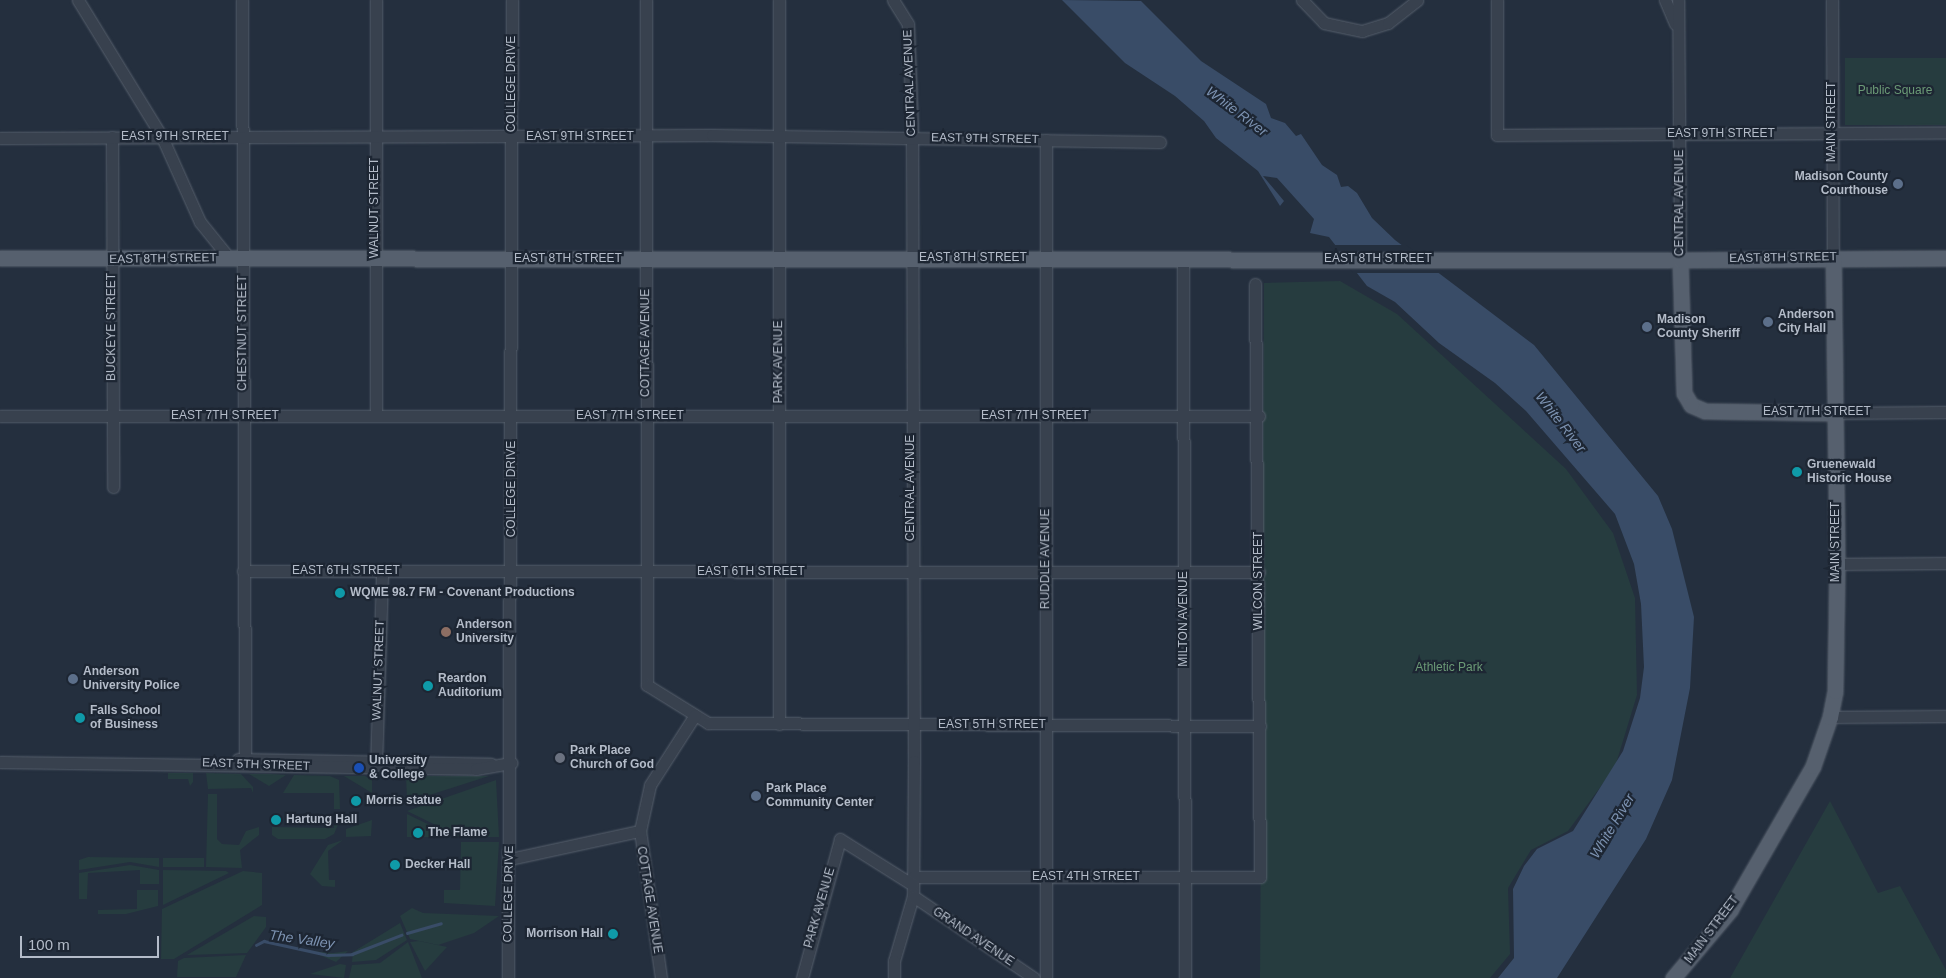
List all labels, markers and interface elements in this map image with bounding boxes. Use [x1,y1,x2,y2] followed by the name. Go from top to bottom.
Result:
[901,29,919,137] street label: CENTRAL AVENUE
[505,36,519,132] street label: COLLEGE DRIVE
[1825,82,1839,162] street label: MAIN STREET
[1203,83,1271,139] water label: White River
[1858,84,1932,98] park label: Public Square
[1667,127,1775,141] street label: EAST 9TH STREET
[121,130,229,144] street label: EAST 9TH STREET
[526,130,634,144] street label: EAST 9TH STREET
[931,131,1039,147] street label: EAST 9TH STREET
[1673,149,1687,257] street label: CENTRAL AVENUE
[368,158,382,258] street label: WALNUT STREET
[1795,170,1888,198] place label: Madison County Courthouse
[1892,178,1904,190] marker: Madison County Courthouse
[1729,250,1837,266] street label: EAST 8TH STREET
[109,251,217,267] street label: EAST 8TH STREET
[919,251,1027,265] street label: EAST 8TH STREET
[514,252,622,266] street label: EAST 8TH STREET
[1324,252,1432,266] street label: EAST 8TH STREET
[105,273,119,381] street label: BUCKEYE STREET
[236,275,250,391] street label: CHESTNUT STREET
[639,289,653,397] street label: COTTAGE AVENUE
[1778,308,1834,336] place label: Anderson City Hall
[1657,313,1740,341] place label: Madison County Sheriff
[1762,316,1774,328] marker: Anderson City Hall
[772,320,786,404] street label: PARK AVENUE
[1641,321,1653,333] marker: Madison County Sheriff
[1532,388,1590,456] water label: White River
[1763,405,1871,419] street label: EAST 7TH STREET
[171,409,279,423] street label: EAST 7TH STREET
[576,409,684,423] street label: EAST 7TH STREET
[981,409,1089,423] street label: EAST 7TH STREET
[904,434,918,542] street label: CENTRAL AVENUE
[505,441,519,537] street label: COLLEGE DRIVE
[1807,458,1892,486] place label: Gruenewald Historic House
[1791,466,1803,478] marker: Gruenewald Historic House
[1829,502,1843,582] street label: MAIN STREET
[1039,508,1053,610] street label: RUDDLE AVENUE
[1252,532,1266,630] street label: WILCON STREET
[292,564,400,578] street label: EAST 6TH STREET
[697,565,805,579] street label: EAST 6TH STREET
[1177,571,1191,667] street label: MILTON AVENUE
[350,586,575,600] place label: WQME 98.7 FM - Covenant Productions
[334,587,346,599] marker: WQME 98.7 FM - Covenant Productions
[456,618,514,646] place label: Anderson University
[370,619,388,721] street label: WALNUT STREET
[440,626,452,638] marker: Anderson University
[1415,661,1483,675] park label: Athletic Park
[83,665,180,693] place label: Anderson University Police
[438,672,502,700] place label: Reardon Auditorium
[67,673,79,685] marker: Anderson University Police
[422,680,434,692] marker: Reardon Auditorium
[90,704,161,732] place label: Falls School of Business
[74,712,86,724] marker: Falls School of Business
[938,718,1046,732] street label: EAST 5TH STREET
[570,744,654,772] place label: Park Place Church of God
[554,752,566,764] marker: Park Place Church of God
[369,754,427,782] place label: University & College
[202,756,310,774] street label: EAST 5TH STREET
[353,762,365,774] marker: University & College
[766,782,873,810] place label: Park Place Community Center
[750,790,762,802] marker: Park Place Community Center
[1586,791,1638,861] water label: White River
[366,794,441,808] place label: Morris statue
[350,795,362,807] marker: Morris statue
[286,813,357,827] place label: Hartung Hall
[270,814,282,826] marker: Hartung Hall
[428,826,487,840] place label: The Flame
[412,827,424,839] marker: The Flame
[633,845,665,955] street label: COTTAGE AVENUE
[501,846,517,942] street label: COLLEGE DRIVE
[405,858,470,872] place label: Decker Hall
[389,859,401,871] marker: Decker Hall
[802,866,838,950] street label: PARK AVENUE
[1032,870,1140,884] street label: EAST 4TH STREET
[1682,893,1742,967] street label: MAIN STREET
[930,904,1016,970] street label: GRAND AVENUE
[22,926,161,958] scale bar
[268,926,336,952] water label: The Valley
[526,927,603,941] place label: Morrison Hall
[607,928,619,940] marker: Morrison Hall
[28,936,70,953] text: 100 m

